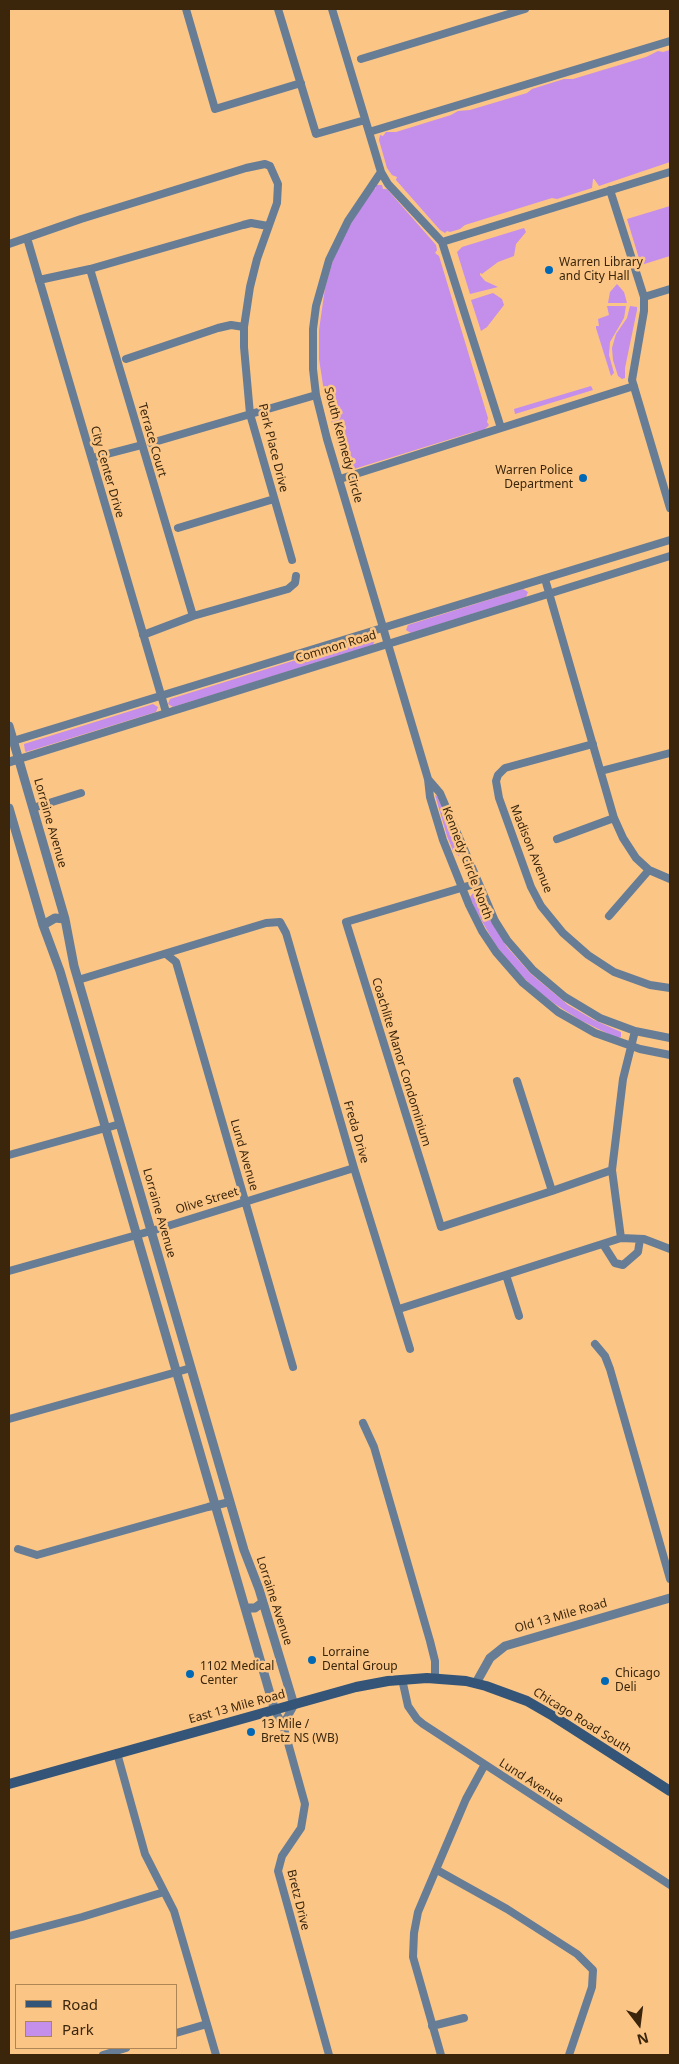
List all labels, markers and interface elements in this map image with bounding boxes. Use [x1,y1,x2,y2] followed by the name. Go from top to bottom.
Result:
[559,256,643,284] place label: Warren Library and City Hall
[543,264,555,276] marker: Warren Library and City Hall
[321,385,365,505] street label: South Kennedy Circle
[135,401,169,479] street label: Terrace Court
[255,402,291,494] street label: Park Place Drive
[87,424,127,520] street label: City Center Drive
[495,464,573,492] place label: Warren Police Department
[577,472,589,484] marker: Warren Police Department
[294,628,378,666] street label: Common Road
[30,777,70,869] street label: Lorraine Avenue
[507,803,555,895] street label: Madison Avenue
[439,805,495,921] street label: Kennedy Circle North
[368,976,434,1148] street label: Coachlite Manor Condominium
[340,1099,372,1165] street label: Freda Drive
[227,1118,261,1192] street label: Lund Avenue
[139,1167,179,1259] street label: Lorraine Avenue
[174,1185,240,1217] street label: Olive Street
[253,1555,295,1647] street label: Lorraine Avenue
[513,1596,609,1636] street label: Old 13 Mile Road
[322,1646,398,1674] place label: Lorraine Dental Group
[306,1654,318,1666] marker: Lorraine Dental Group
[200,1660,274,1688] place label: 1102 Medical Center
[615,1667,660,1695] place label: Chicago Deli
[184,1668,196,1680] marker: 1102 Medical Center
[599,1675,611,1687] marker: Chicago Deli
[530,1685,634,1757] street label: Chicago Road South
[187,1687,287,1727] street label: East 13 Mile Road
[261,1718,338,1746] place label: 13 Mile / Bretz NS (WB)
[245,1726,257,1738] marker: 13 Mile / Bretz NS (WB)
[496,1756,566,1808] street label: Lund Avenue
[284,1868,312,1932] street label: Bretz Drive
[15,1984,178,2049] legend
[62,1994,98,2014] text: Road
[614,1999,664,2049] north arrow
[62,2019,94,2039] text: Park
[635,2028,651,2050] text: N

